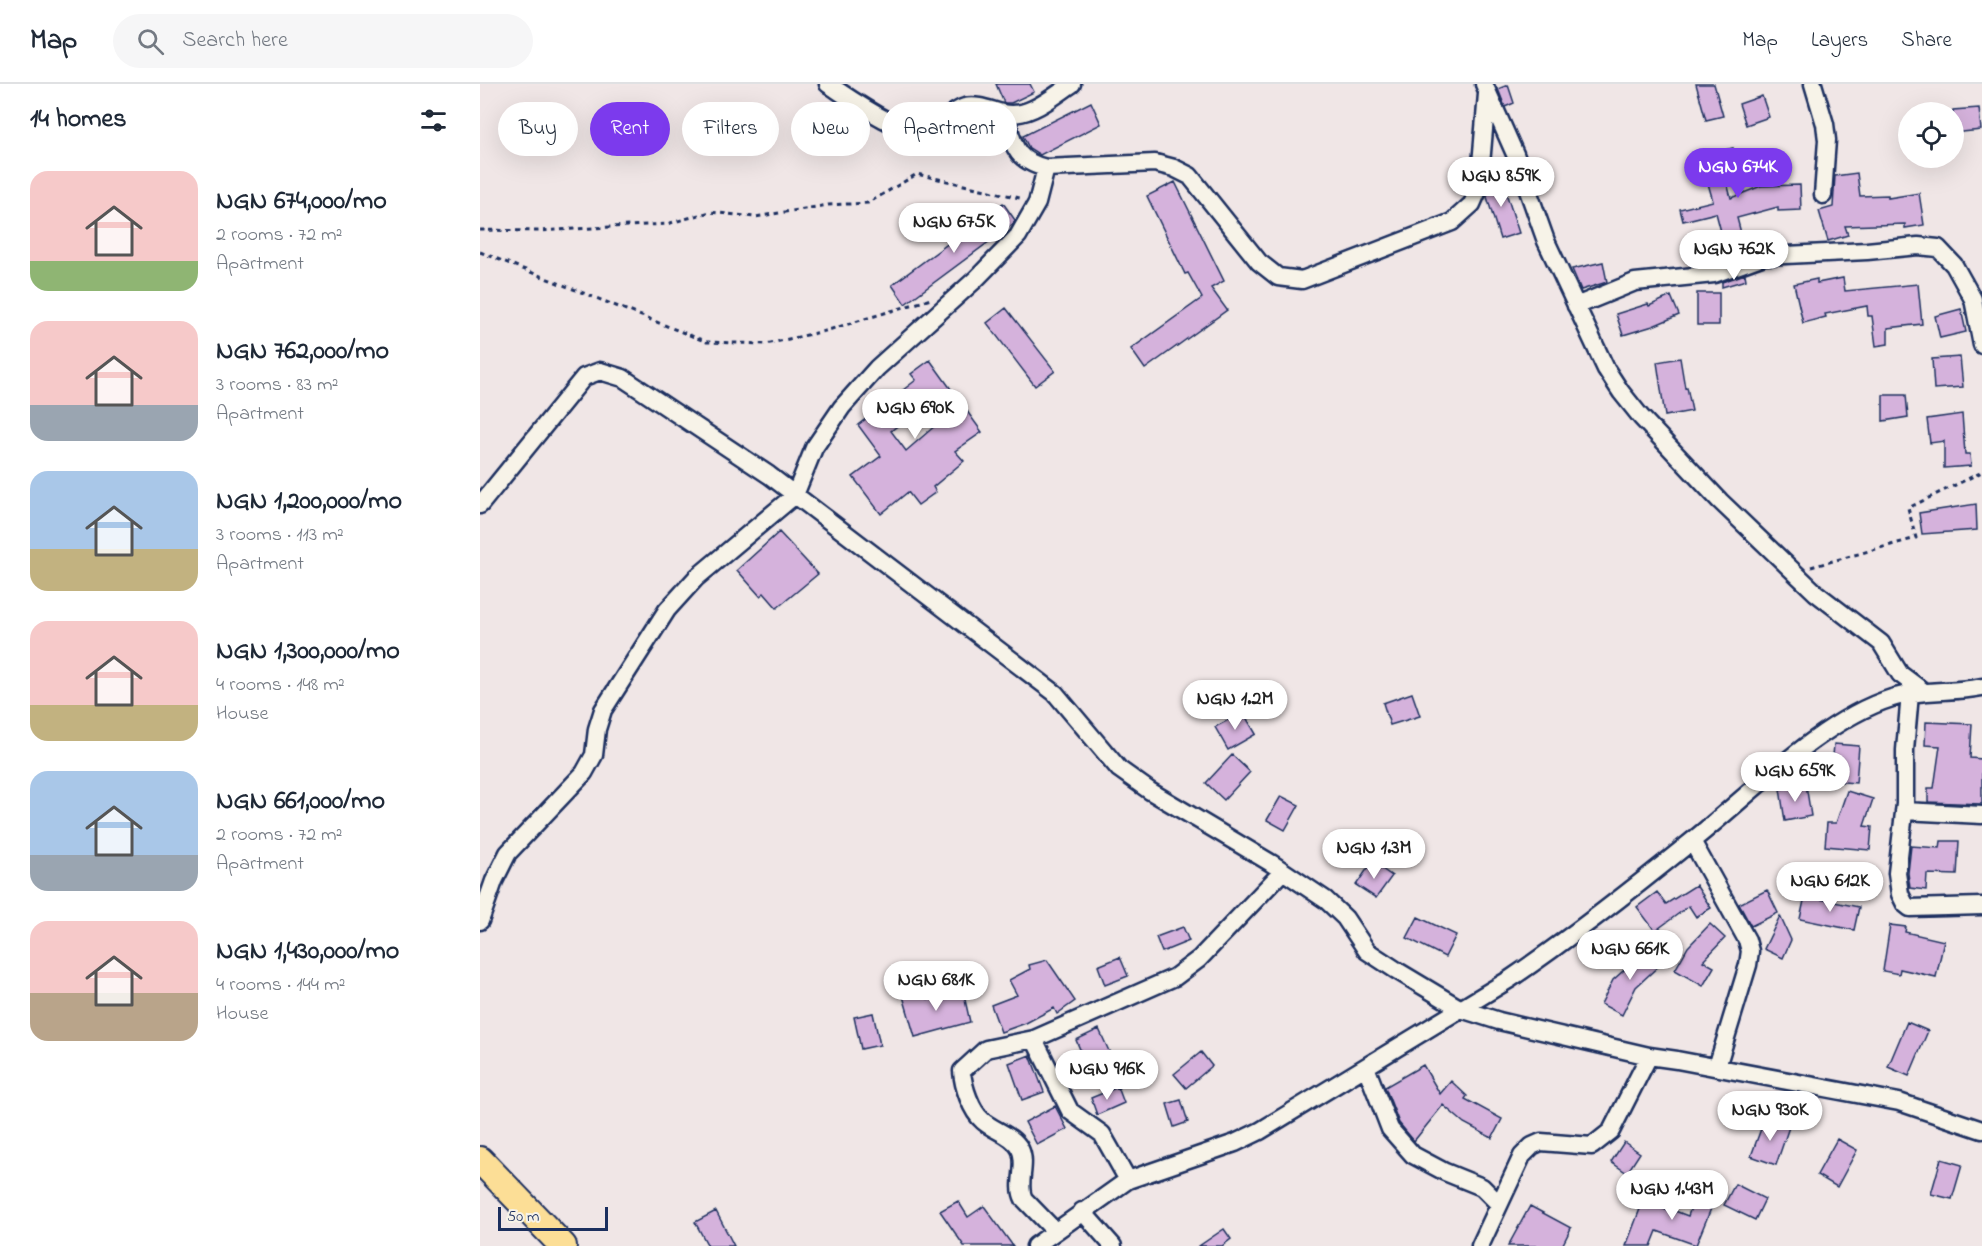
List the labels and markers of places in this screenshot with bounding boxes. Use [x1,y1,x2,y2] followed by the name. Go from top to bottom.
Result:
[1676,148,1800,199] pin: NGN 674K
[1439,157,1563,208] pin: NGN 859K
[892,203,1016,254] pin: NGN 675K
[1672,230,1796,281] pin: NGN 762K
[853,389,977,440] pin: NGN 690K
[1173,680,1297,731] pin: NGN 1.2M
[1733,752,1857,803] pin: NGN 659K
[1312,829,1436,880] pin: NGN 1.3M
[1768,862,1892,913] pin: NGN 612K
[1568,930,1692,981] pin: NGN 661K
[874,961,998,1012] pin: NGN 681K
[1045,1050,1169,1101] pin: NGN 916K
[1708,1091,1832,1142] pin: NGN 930K
[1603,1170,1741,1221] pin: NGN 1.43M

